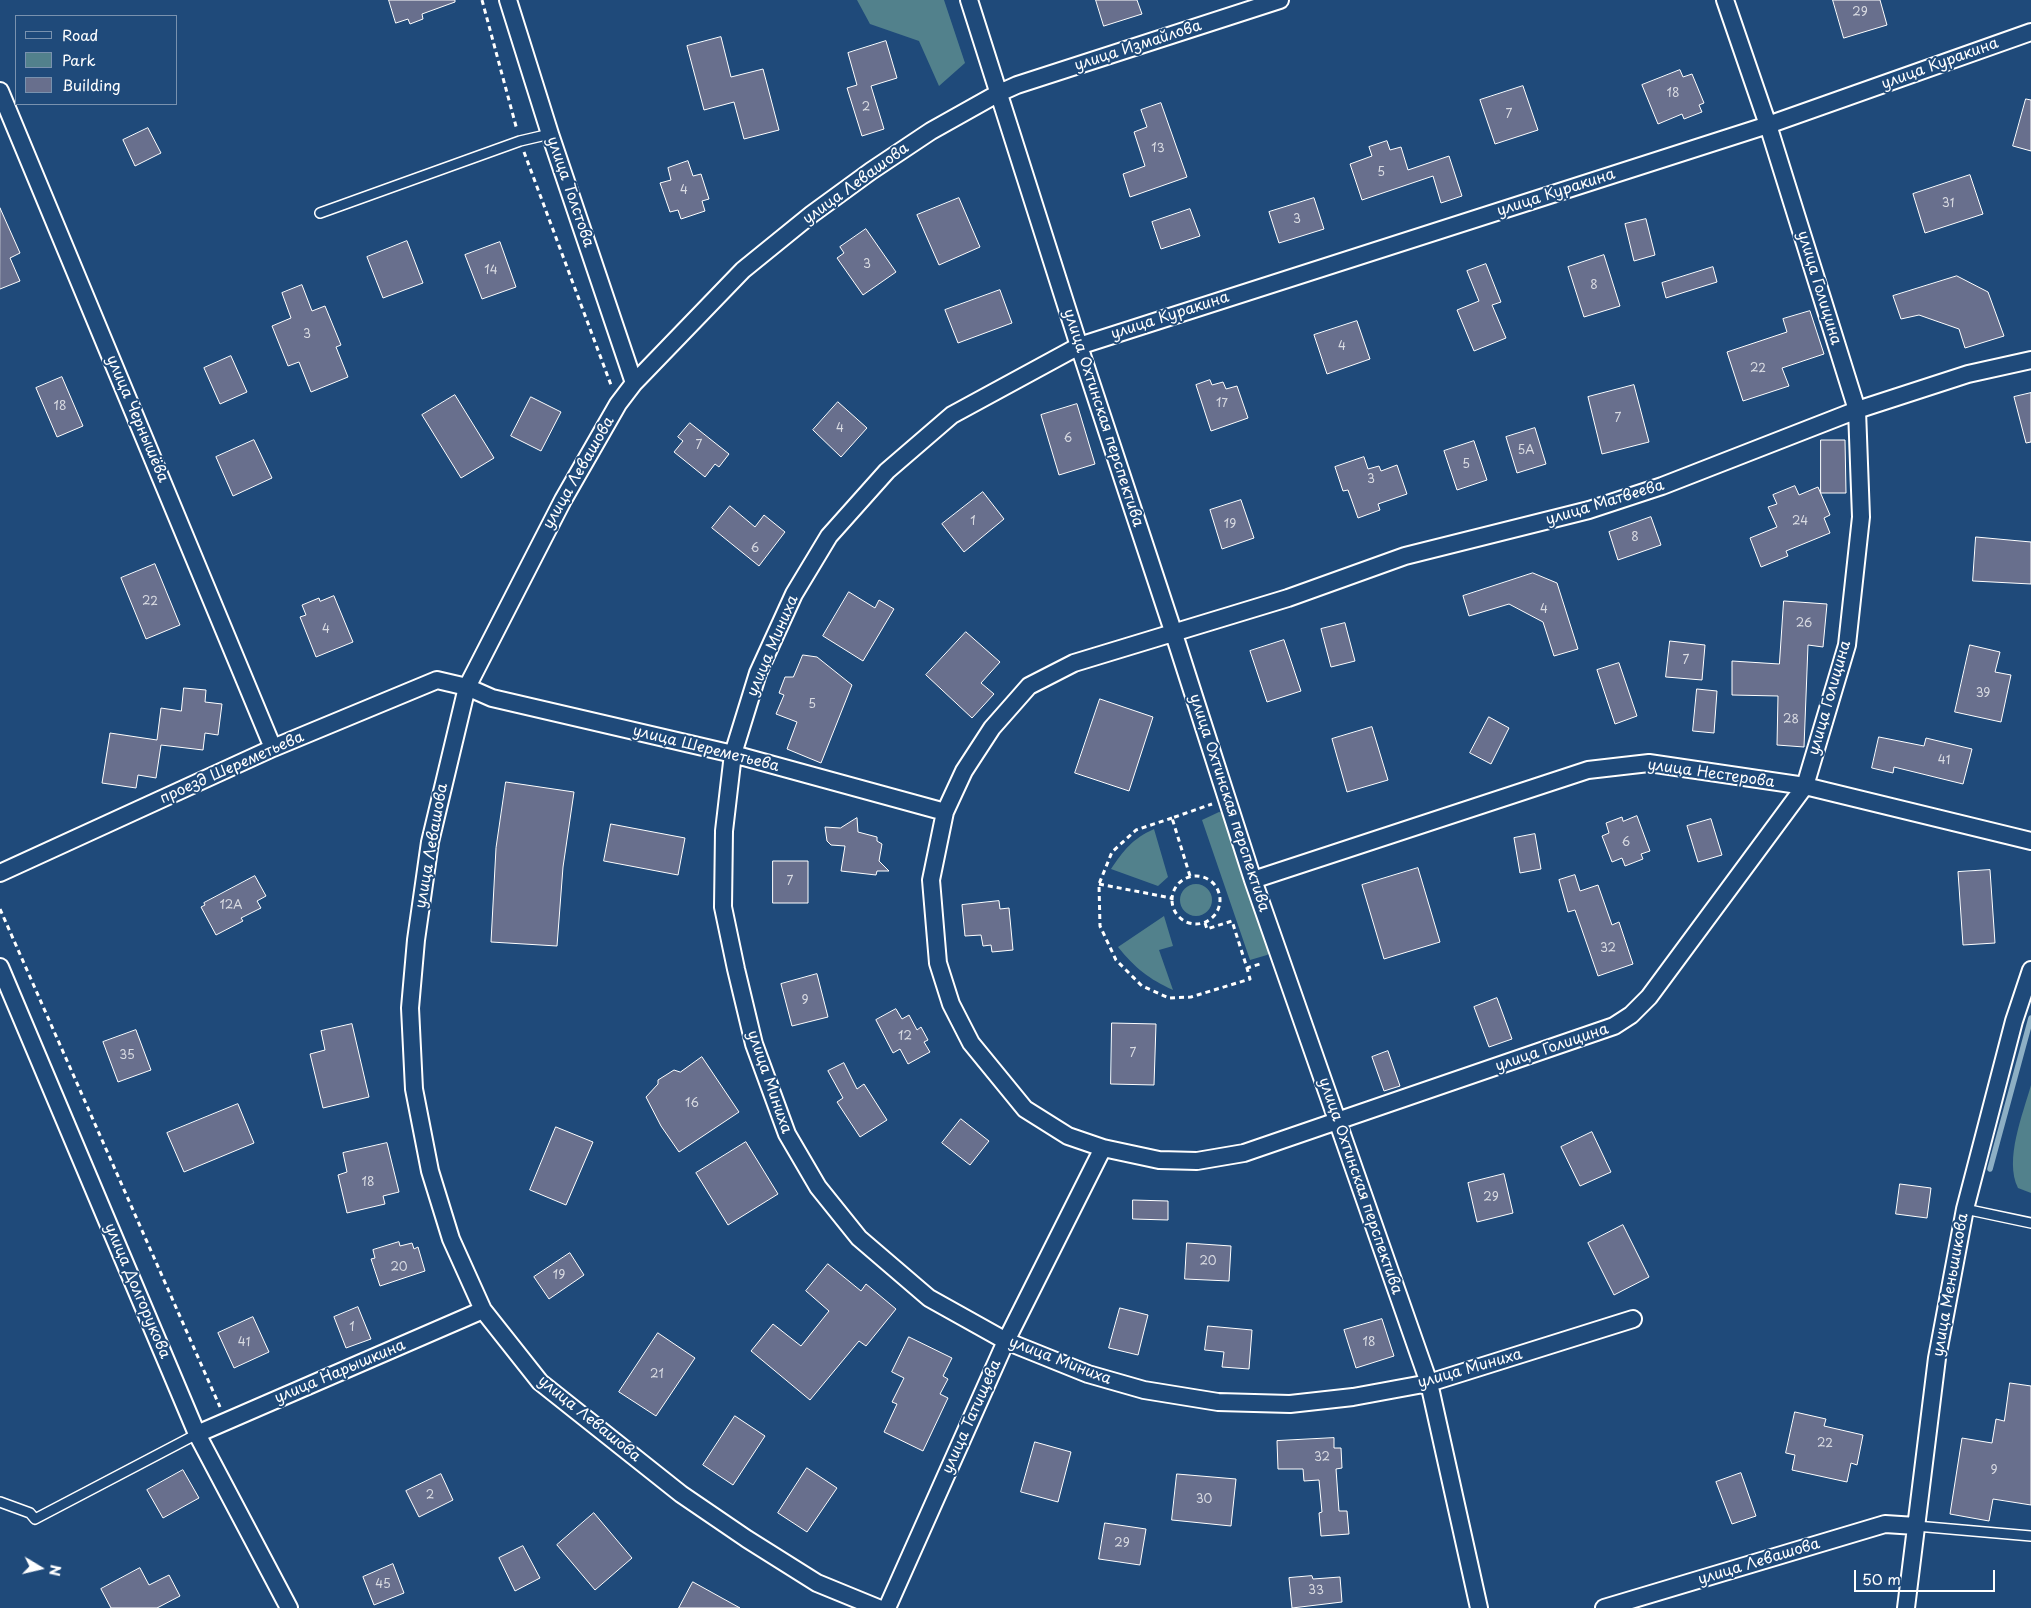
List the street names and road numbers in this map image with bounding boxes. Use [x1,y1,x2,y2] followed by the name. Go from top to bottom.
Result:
[1072,17,1204,75] street label: улица Измайлова
[1879,34,2001,94] street label: улица Куракина
[543,134,597,250] street label: улица Толстова
[799,139,913,229] street label: улица Левашова
[1495,165,1617,221] street label: улица Куракина
[1793,229,1845,347] street label: улица Голицина
[1109,288,1231,344] street label: улица Куракина
[1059,307,1147,529] street label: улица Охтинская перспектива
[102,353,172,485] street label: улица Чернышёва
[540,414,618,532] street label: улица Левашова
[1544,476,1666,530] street label: улица Матвеева
[744,593,802,699] street label: улица Миниха
[1805,639,1855,757] street label: улица Голицина
[1185,692,1273,914] street label: улица Охтинская перспектива
[631,722,781,776] street label: улица Шереметьева
[157,728,307,808] street label: проезд Шереметьева
[1646,756,1776,792] street label: улица Нестерова
[412,782,452,910] street label: улица Левашова
[1493,1020,1611,1076] street label: улица Голицина
[743,1028,795,1136] street label: улица Миниха
[1314,1075,1406,1297] street label: улица Охтинская перспектива
[1930,1212,1972,1358] street label: улица Меньшикова
[100,1221,174,1361] street label: улица Долгорукова
[1006,1333,1114,1389] street label: улица Миниха
[272,1336,408,1408] street label: улица Нарышкина
[1416,1345,1524,1393] street label: улица Миниха
[939,1357,1005,1477] street label: улица Татищева
[534,1372,644,1466] street label: улица Левашова
[1696,1535,1822,1589] street label: улица Левашова

